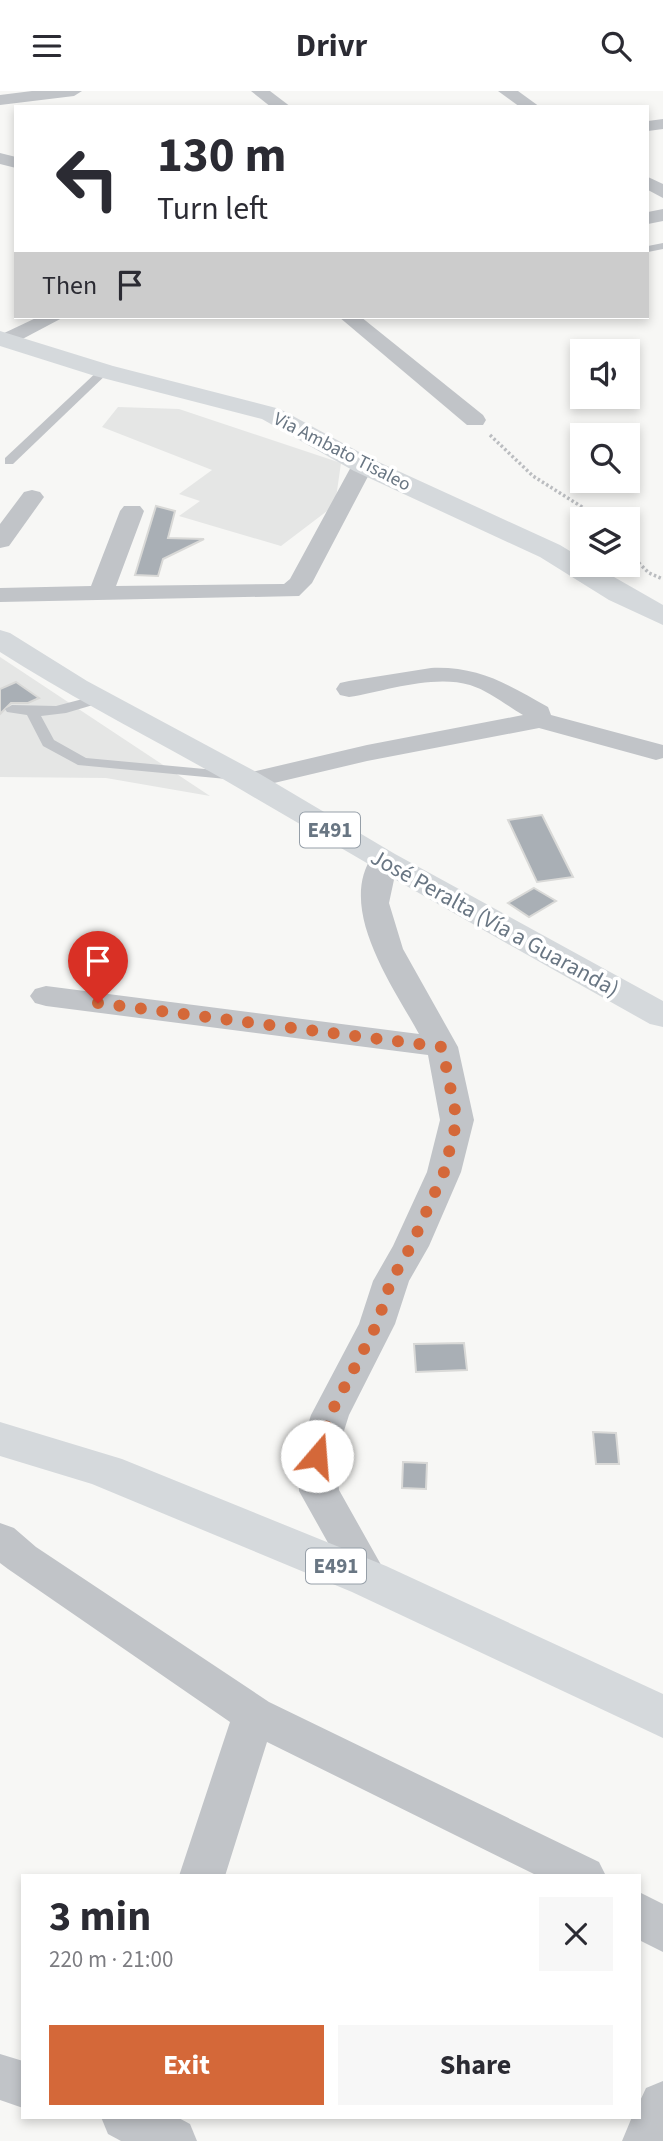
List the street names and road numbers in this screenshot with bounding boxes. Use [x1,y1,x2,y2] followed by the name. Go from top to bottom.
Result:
[269,406,415,498] street label: Via Ambato Tisaleo
[300,813,360,847] road number: E491
[365,841,625,1005] street label: José Peralta (Vía a Guaranda)
[306,1549,366,1583] road number: E491

